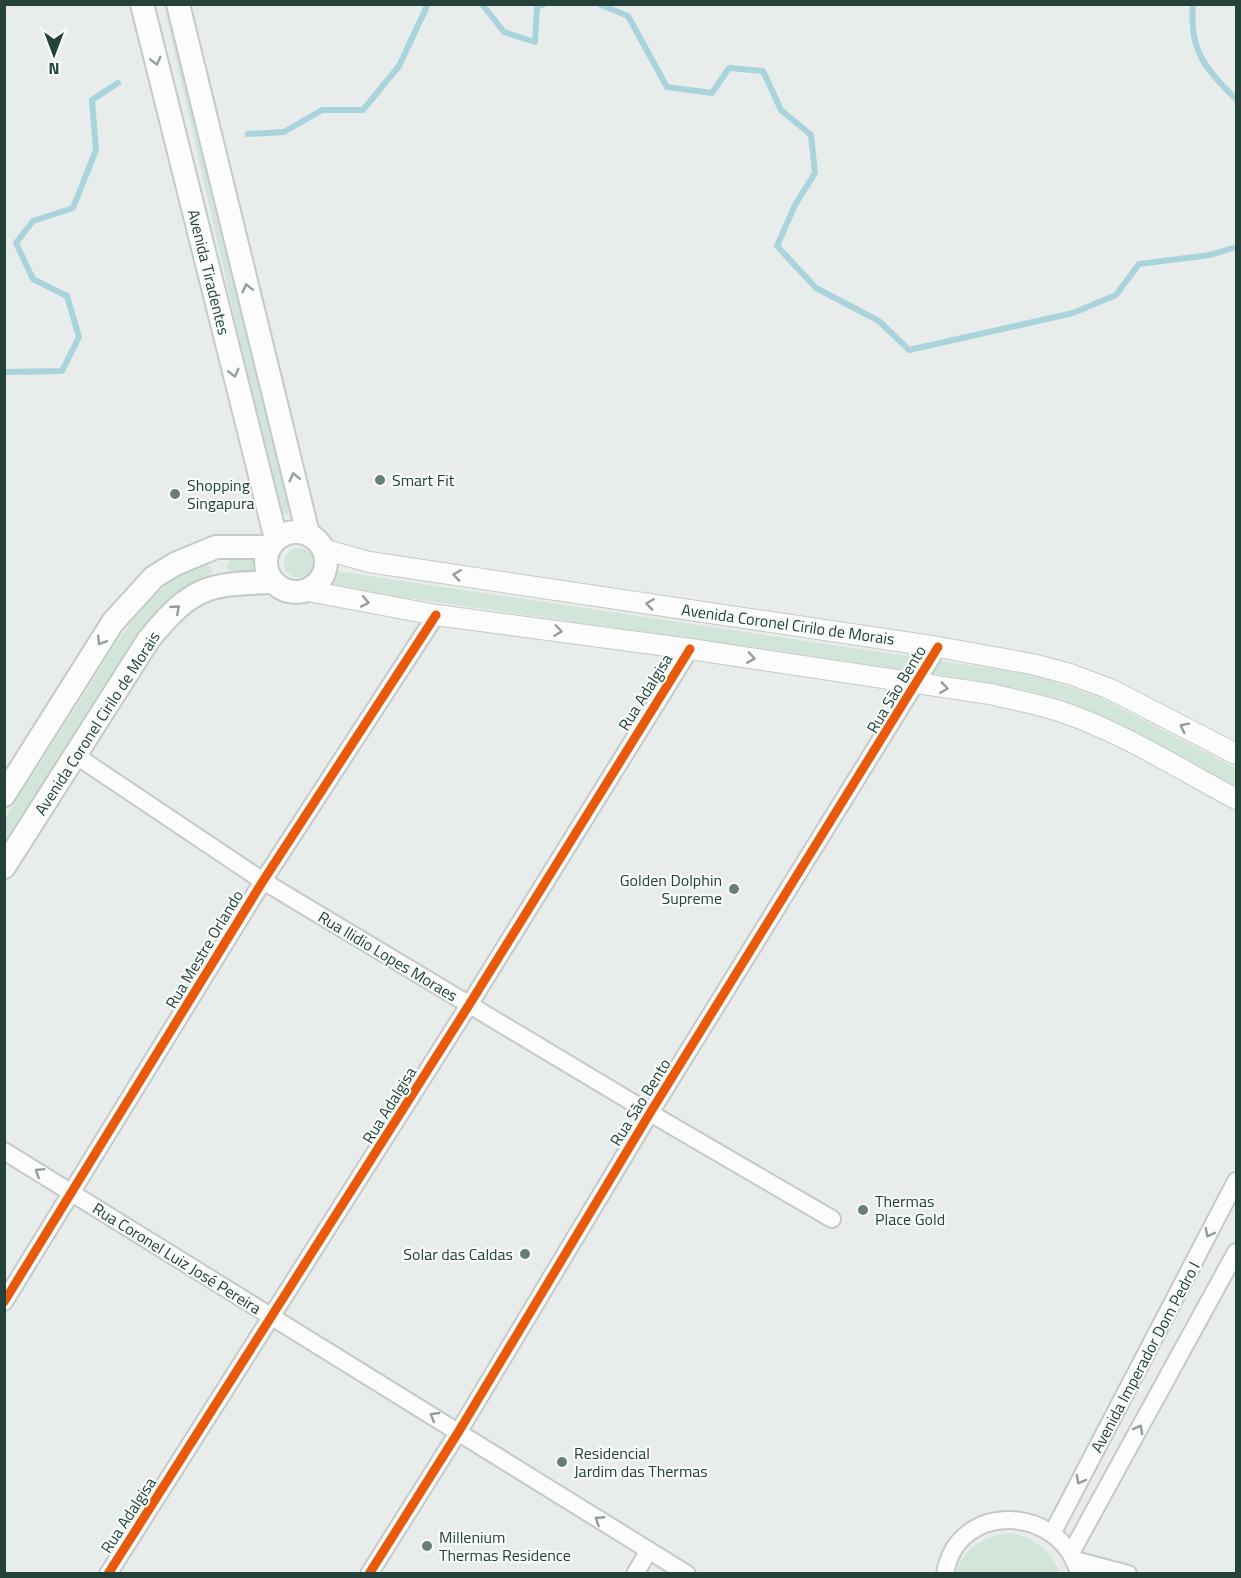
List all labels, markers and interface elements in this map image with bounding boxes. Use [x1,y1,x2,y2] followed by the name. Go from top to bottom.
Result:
[24,24,84,84] north arrow
[148,56,161,66] one-way arrow
[48,57,60,81] text: N
[182,207,236,337] street label: Avenida Tiradentes
[242,283,255,293] one-way arrow
[227,367,239,377] one-way arrow
[392,468,455,492] place label: Smart Fit
[187,473,255,515] place label: Shopping Singapura
[288,473,301,483] one-way arrow
[373,473,387,487] marker: Smart Fit
[168,487,182,501] marker: Shopping Singapura
[453,570,462,582] one-way arrow
[360,595,370,608] one-way arrow
[680,597,896,651] street label: Avenida Coronel Cirilo de Morais
[646,598,655,610] one-way arrow
[169,605,180,616] one-way arrow
[553,625,562,637] one-way arrow
[28,626,166,820] street label: Avenida Coronel Cirilo de Morais
[97,635,109,645] one-way arrow
[860,640,932,738] street label: Rua São Bento
[612,649,678,735] street label: Rua Adalgisa
[746,652,755,664] one-way arrow
[939,681,948,693] one-way arrow
[1180,723,1191,734] one-way arrow
[620,868,722,910] place label: Golden Dolphin Supreme
[727,882,741,896] marker: Golden Dolphin Supreme
[159,885,249,1013] street label: Rua Mestre Orlando
[314,905,462,1007] street label: Rua Ilidio Lopes Moraes
[604,1054,676,1150] street label: Rua São Bento
[356,1062,422,1148] street label: Rua Adalgisa
[35,1168,45,1180] one-way arrow
[875,1189,945,1231] place label: Thermas Place Gold
[88,1196,266,1320] street label: Rua Coronel Luiz José Pereira
[856,1203,870,1217] marker: Thermas Place Gold
[1205,1227,1217,1238] one-way arrow
[403,1242,513,1266] place label: Solar das Caldas
[518,1247,532,1261] marker: Solar das Caldas
[1084,1257,1206,1457] street label: Avenida Imperador Dom Pedro l
[430,1411,440,1423] one-way arrow
[1132,1424,1143,1435] one-way arrow
[574,1441,708,1483] place label: Residencial Jardim das Thermas
[555,1455,569,1469] marker: Residencial Jardim das Thermas
[94,1472,162,1558] street label: Rua Adalgisa
[1076,1474,1087,1485] one-way arrow
[595,1516,605,1528] one-way arrow
[439,1525,571,1567] place label: Millenium Thermas Residence
[420,1539,434,1553] marker: Millenium Thermas Residence

